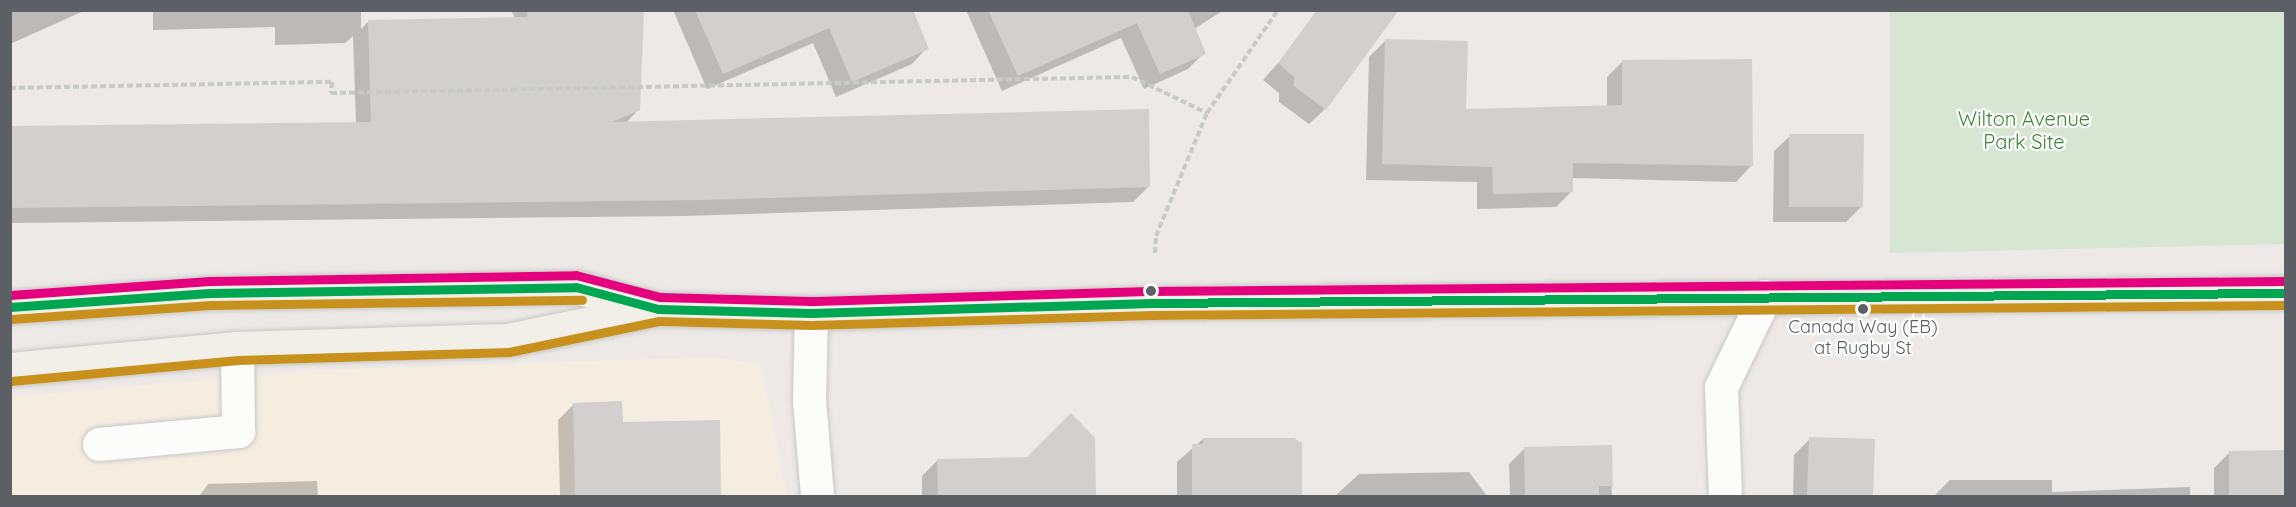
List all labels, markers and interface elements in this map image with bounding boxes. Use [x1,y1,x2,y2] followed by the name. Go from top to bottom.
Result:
[1958,107,2090,154] park label: Wilton Avenue Park Site
[1145,285,1157,297] unlabelled marker
[1857,303,1869,315] marker: Canada Way (EB) at Rugby St
[1788,317,1938,360] place label: Canada Way (EB) at Rugby St

